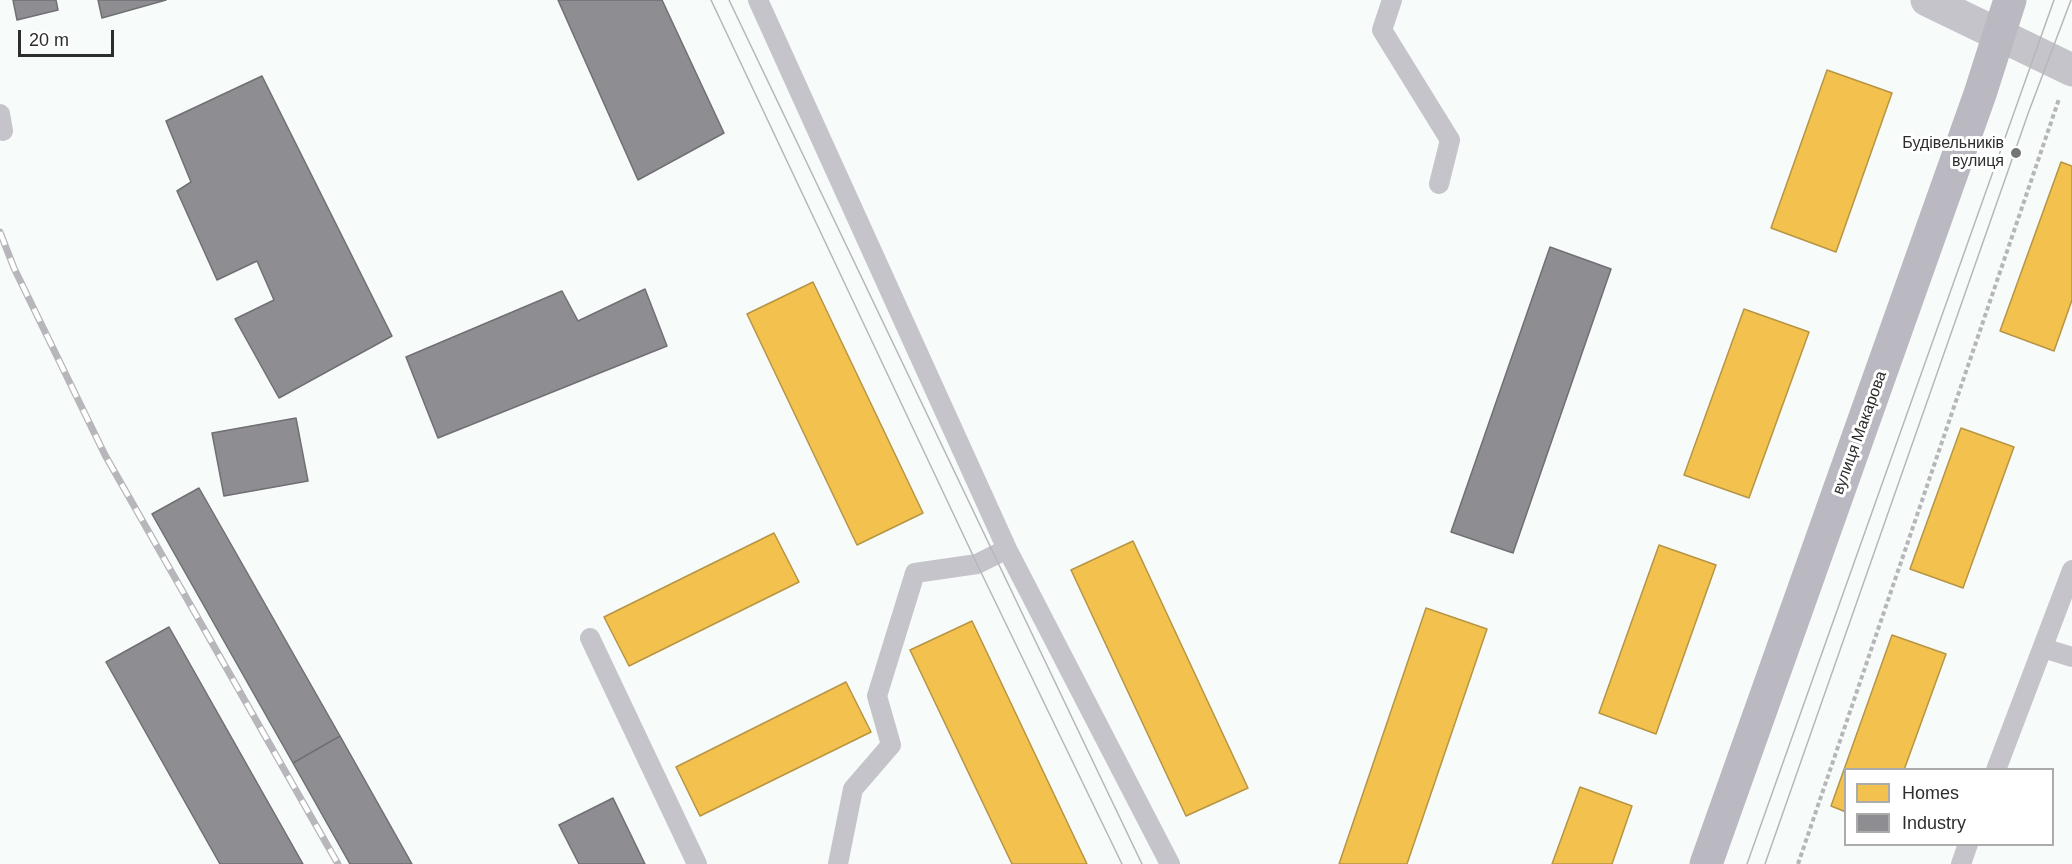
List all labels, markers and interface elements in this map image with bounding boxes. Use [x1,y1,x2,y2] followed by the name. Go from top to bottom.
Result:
[21,18,117,56] scale bar
[29,30,69,50] text: 20 m
[1902,134,2004,172] place label: Будівельників вулиця
[2009,146,2023,160] marker: Будівельників вулиця
[1829,369,1891,497] street label: вулиця Макарова
[1844,768,2054,846] legend
[1902,783,1959,803] text: Homes
[1902,813,1966,833] text: Industry

